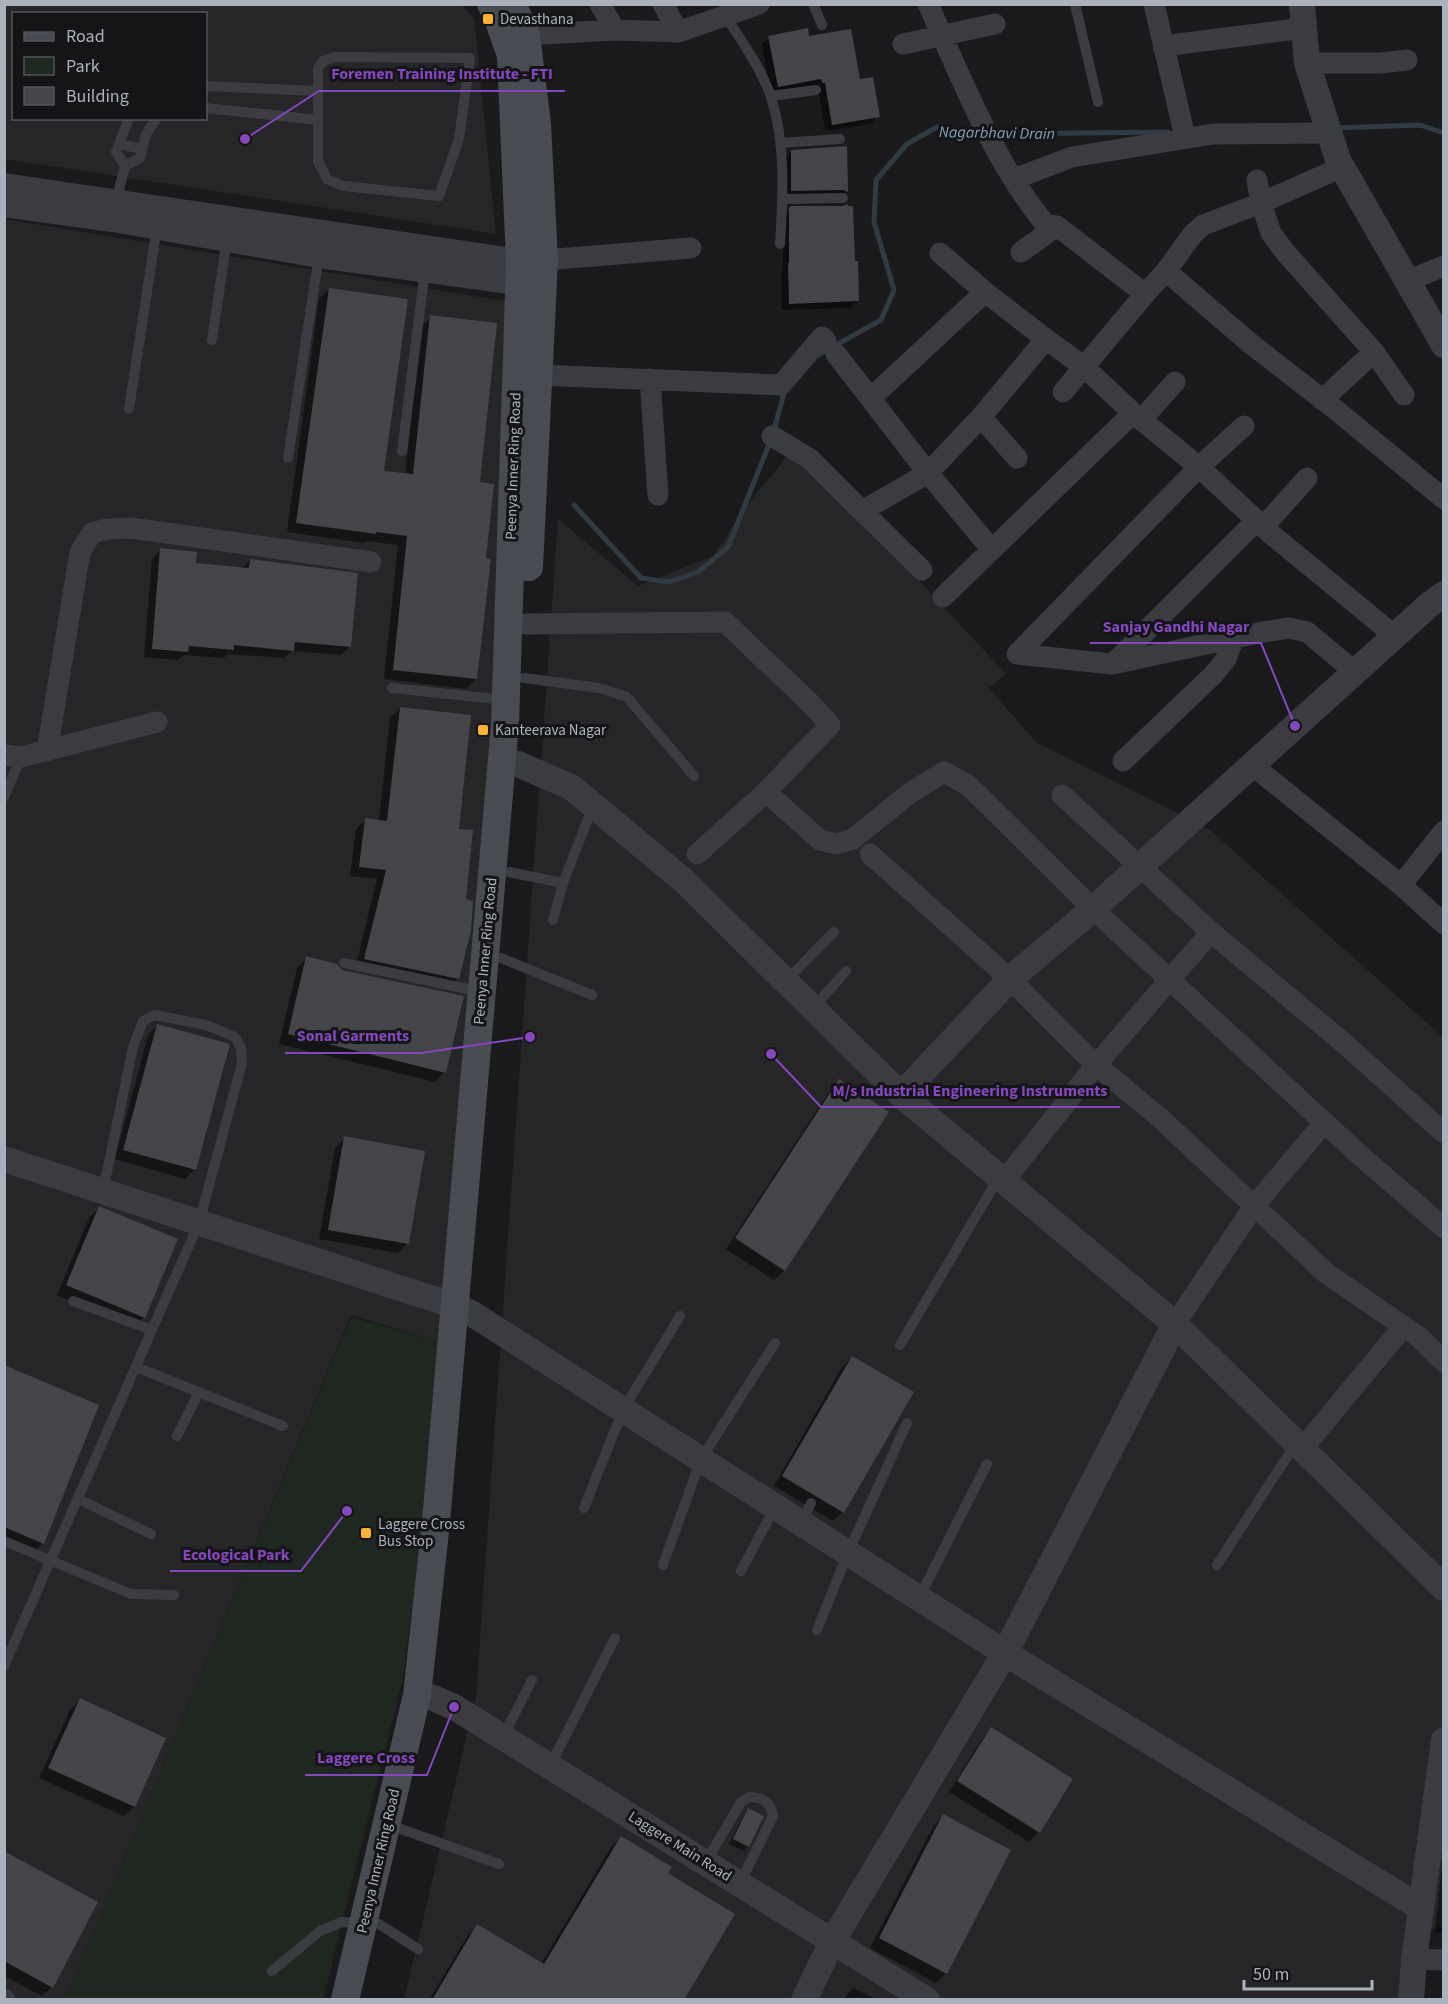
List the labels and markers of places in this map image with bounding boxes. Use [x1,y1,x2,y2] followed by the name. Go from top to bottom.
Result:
[500,9,574,30] place label: Devasthana
[481,12,495,26] marker: Devasthana
[319,57,565,91] callout: Foremen Training Institute - FTI
[1090,609,1261,643] callout: Sanjay Gandhi Nagar
[495,720,607,741] place label: Kanteerava Nagar
[476,723,490,737] marker: Kanteerava Nagar
[285,1019,421,1053] callout: Sonal Garments
[821,1073,1120,1107] callout: M/s Industrial Engineering Instruments
[378,1514,465,1552] place label: Laggere Cross Bus Stop
[359,1526,373,1540] marker: Laggere Cross Bus Stop
[170,1537,301,1571] callout: Ecological Park
[305,1741,427,1775] callout: Laggere Cross

